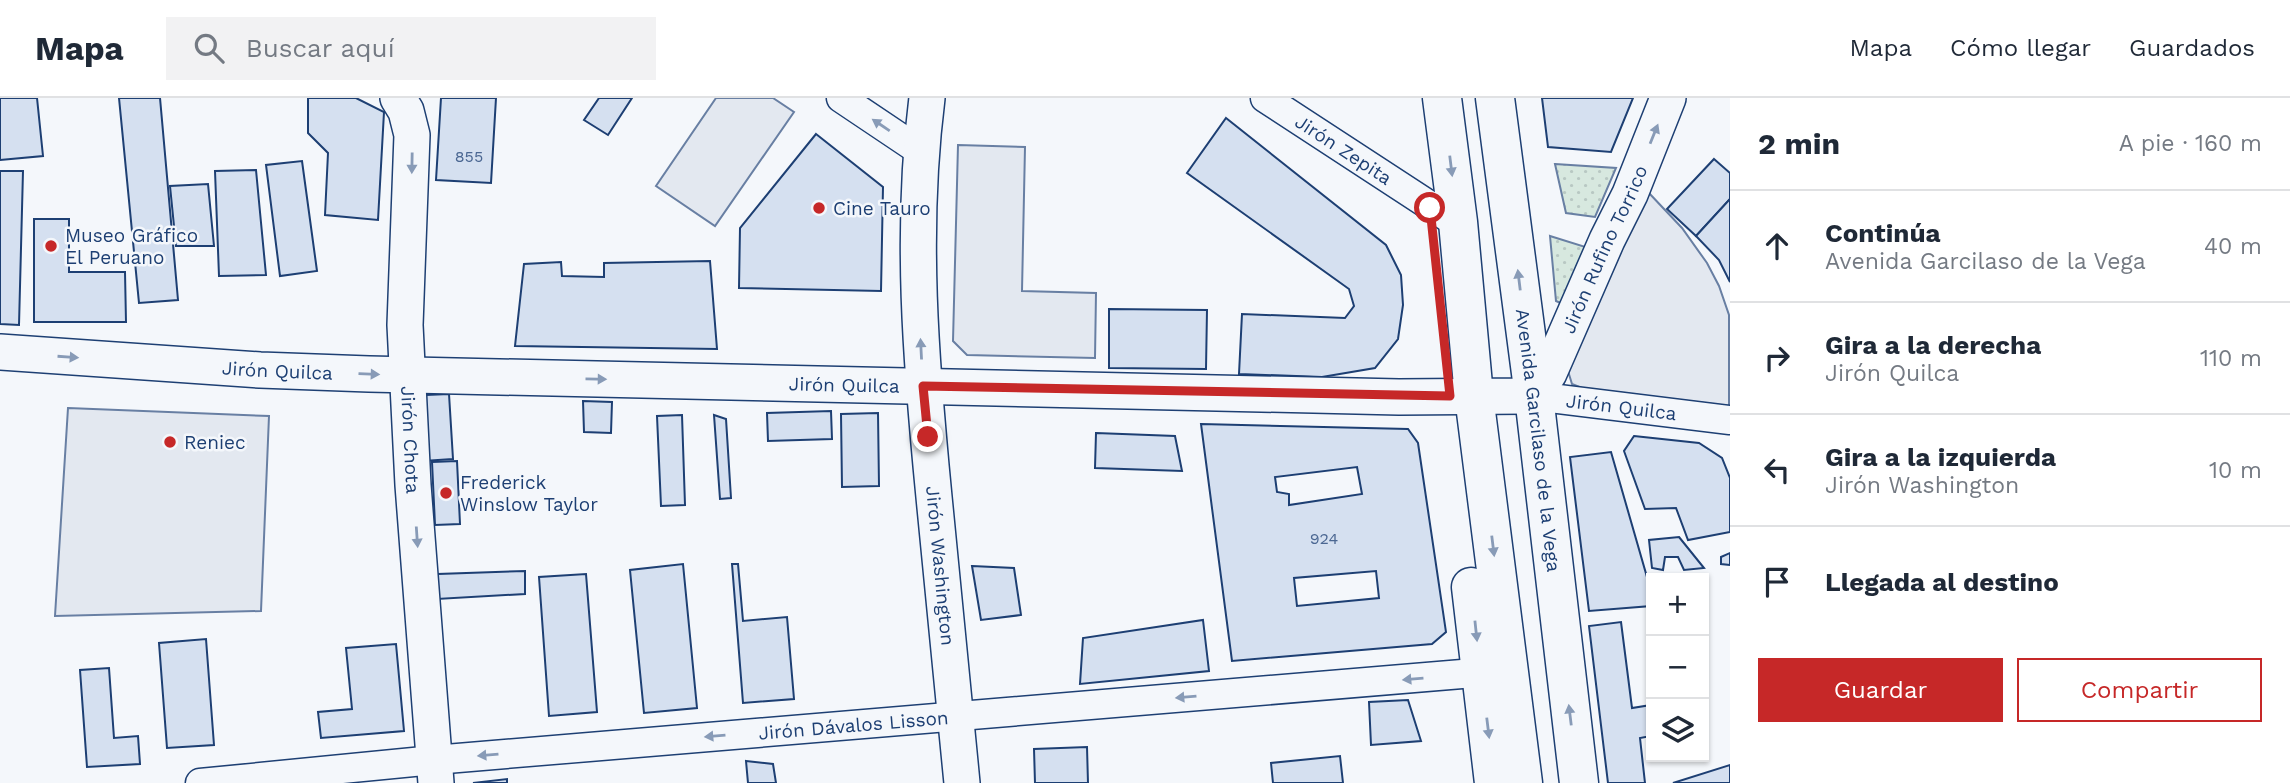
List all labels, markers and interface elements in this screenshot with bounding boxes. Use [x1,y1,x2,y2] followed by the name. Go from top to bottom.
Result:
[166,17,656,80] search box
[35,29,124,68] text: Mapa
[190,29,228,67] icon: search
[246,33,395,63] text: Buscar aquí
[1850,34,1912,62] text: Mapa
[1950,34,2091,62] text: Cómo llegar
[2129,34,2255,62] text: Guardados
[1291,109,1397,189] street label: Jirón Zepita
[871,119,890,132] one-way arrow
[1648,124,1659,145] one-way arrow
[1758,126,1840,161] text: 2 min
[2119,130,2262,157] text: A pie · 160 m
[455,147,483,166] house number: 855
[406,152,418,174] one-way arrow
[1445,155,1456,177] one-way arrow
[1556,162,1652,337] street label: Jirón Rufino Torrico
[1414,192,1445,223] route start
[833,197,931,220] place label: Cine Tauro
[811,200,827,216] marker: Cine Tauro
[1825,218,1941,248] text: Continúa
[65,224,198,269] place label: Museo Gráfico El Peruano
[1758,227,1796,265] icon: ahead
[2204,233,2262,260] text: 40 m
[43,238,59,254] marker: Museo Gráfico El Peruano
[1825,248,2146,275] text: Avenida Garcilaso de la Vega
[1513,269,1524,291] one-way arrow
[1511,307,1566,573] street label: Avenida Garcilaso de la Vega
[1825,330,2041,360] text: Gira a la derecha
[915,338,926,360] one-way arrow
[1758,339,1796,377] icon: right
[2200,345,2262,372] text: 110 m
[57,352,79,363] one-way arrow
[221,356,334,384] street label: Jirón Quilca
[1825,360,1959,387] text: Jirón Quilca
[358,368,380,380] one-way arrow
[788,372,900,397] street label: Jirón Quilca
[585,373,607,385] one-way arrow
[397,385,425,495] street label: Jirón Chota
[1565,389,1678,425] street label: Jirón Quilca
[912,421,943,452] route end
[184,431,246,454] place label: Reniec
[162,434,178,450] marker: Reniec
[1825,442,2056,472] text: Gira a la izquierda
[1758,451,1796,489] icon: left
[2209,457,2262,484] text: 10 m
[460,471,598,516] place label: Frederick Winslow Taylor
[1825,472,2019,499] text: Jirón Washington
[438,485,454,501] marker: Frederick Winslow Taylor
[921,485,960,647] street label: Jirón Washington
[412,526,423,548] one-way arrow
[1310,529,1338,548] house number: 924
[1488,535,1499,557] one-way arrow
[1758,563,1796,601] icon: arrive
[1825,567,2059,597] text: Llegada al destino
[1646,573,1709,762] map controls
[1646,573,1709,636] button: +
[1471,620,1482,642] one-way arrow
[1646,636,1709,699] button: −
[1758,658,2003,722] button: Guardar
[2017,658,2262,722] button: Compartir
[1402,674,1424,685] one-way arrow
[1175,692,1197,703] one-way arrow
[1646,699,1709,762] button: layers
[1564,704,1575,726] one-way arrow
[757,706,949,744] street label: Jirón Dávalos Lisson
[1482,717,1493,739] one-way arrow
[704,731,726,742] one-way arrow
[477,750,499,761] one-way arrow

